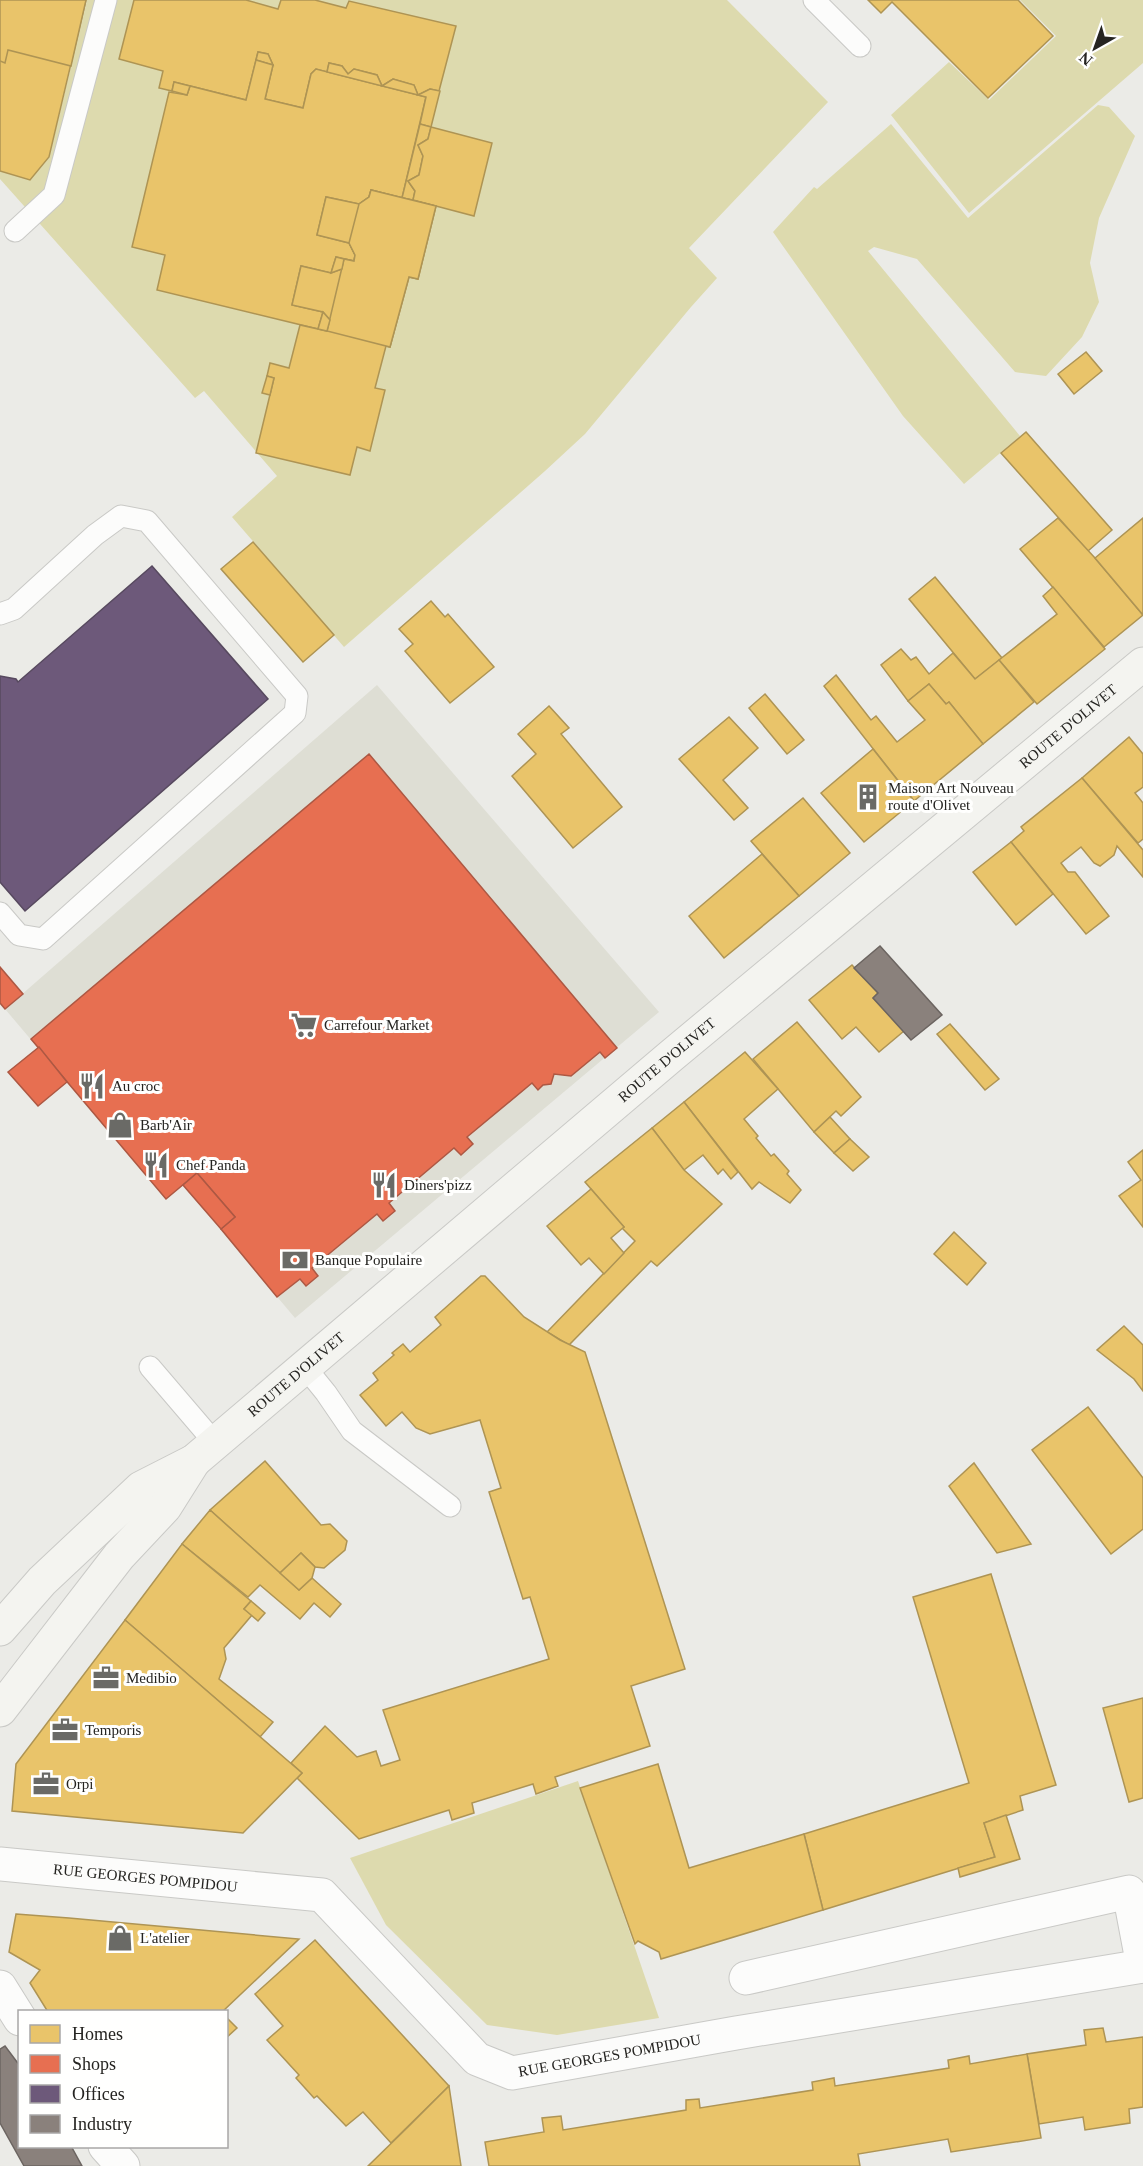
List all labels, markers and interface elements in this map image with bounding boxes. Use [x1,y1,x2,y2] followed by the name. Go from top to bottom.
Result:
[1065,18,1125,78] north arrow
[1075,49,1096,69] text: N
[1016,681,1120,771] street label: ROUTE D'OLIVET
[888,780,1014,813] place label: Maison Art Nouveau route d'Olivet
[853,782,883,812] building icon: Maison Art Nouveau route d'Olivet
[289,1010,319,1040] supermarket icon: Carrefour Market
[615,1015,718,1105] street label: ROUTE D'OLIVET
[324,1017,430,1033] place label: Carrefour Market
[77,1071,107,1101] restaurant icon: Au croc
[112,1078,160,1094] place label: Au croc
[105,1110,135,1140] shop icon: Barb'Air
[140,1117,192,1133] place label: Barb'Air
[141,1150,171,1180] restaurant icon: Chef Panda
[176,1157,246,1173] place label: Chef Panda
[369,1170,399,1200] restaurant icon: Diners'pizz
[404,1177,472,1193] place label: Diners'pizz
[280,1245,310,1275] bank icon: Banque Populaire
[315,1252,422,1268] place label: Banque Populaire
[245,1329,348,1420] street label: ROUTE D'OLIVET
[91,1663,121,1693] office icon: Medibio
[126,1670,177,1686] place label: Medibio
[50,1715,80,1745] office icon: Temporis
[85,1722,142,1738] place label: Temporis
[31,1769,61,1799] office icon: Orpi
[66,1776,94,1792] place label: Orpi
[52,1861,238,1895] street label: RUE GEORGES POMPIDOU
[105,1923,135,1953] shop icon: L'atelier
[140,1930,189,1946] place label: L'atelier
[18,2010,228,2148] legend
[72,2024,123,2044] text: Homes
[517,2031,702,2080] street label: RUE GEORGES POMPIDOU
[72,2054,116,2074] text: Shops
[72,2084,125,2104] text: Offices
[72,2114,132,2134] text: Industry

